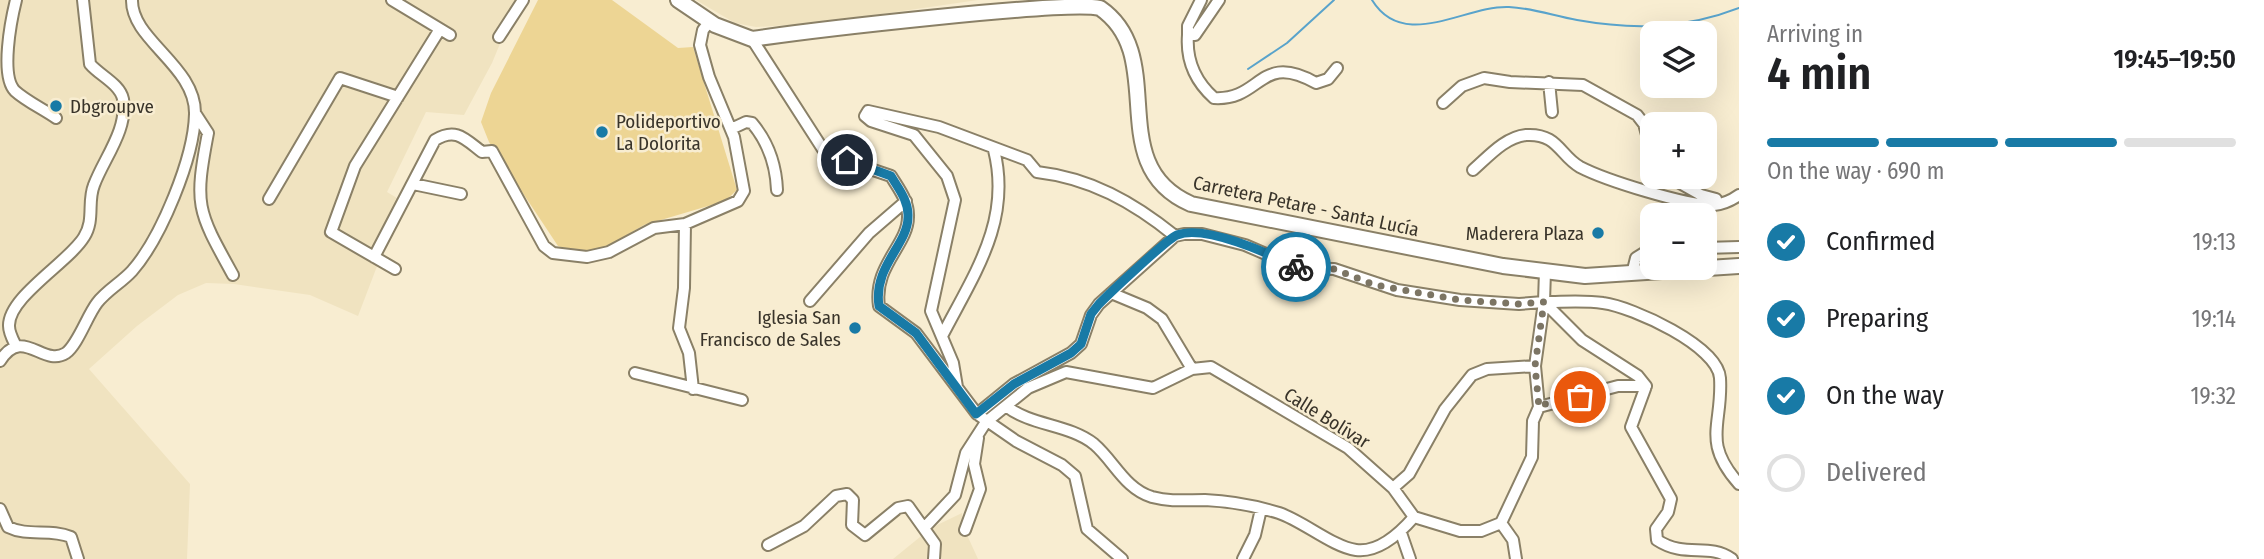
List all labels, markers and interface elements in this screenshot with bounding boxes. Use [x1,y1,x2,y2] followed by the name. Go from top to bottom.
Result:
[1767,20,1863,48] text: Arriving in
[1640,21,1717,280] map controls
[1640,21,1717,98] button: layers
[2114,44,2236,75] text: 19:45–19:50
[1767,46,1871,101] text: 4 min
[70,95,154,118] place label: Dbgroupve
[48,98,64,114] marker: Dbgroupve
[616,110,721,155] place label: Polideportivo La Dolorita
[1640,112,1717,189] button: +
[594,124,610,140] marker: Polideportivo La Dolorita
[817,130,877,190] pin
[828,141,866,179] icon: home
[1767,157,1944,185] text: On the way · 690 m
[1191,171,1421,241] street label: Carretera Petare - Santa Lucía
[1640,203,1717,280] button: −
[1466,222,1584,245] place label: Maderera Plaza
[1767,223,1805,261] icon: check
[1590,225,1606,241] marker: Maderera Plaza
[1826,226,1936,257] text: Confirmed
[2193,228,2236,256] text: 19:13
[1261,232,1331,302] courier
[1277,248,1315,286] icon: bike
[1767,300,1805,338] icon: check
[1826,303,1928,334] text: Preparing
[2192,305,2236,333] text: 19:14
[700,306,841,351] place label: Iglesia San Francisco de Sales
[847,320,863,336] marker: Iglesia San Francisco de Sales
[1550,367,1610,427] pin
[1767,377,1805,415] icon: check
[1561,378,1599,416] icon: bag
[1826,380,1944,411] text: On the way
[2190,382,2236,410] text: 19:32
[1280,383,1374,454] street label: Calle Bolívar
[1826,457,1927,488] text: Delivered

